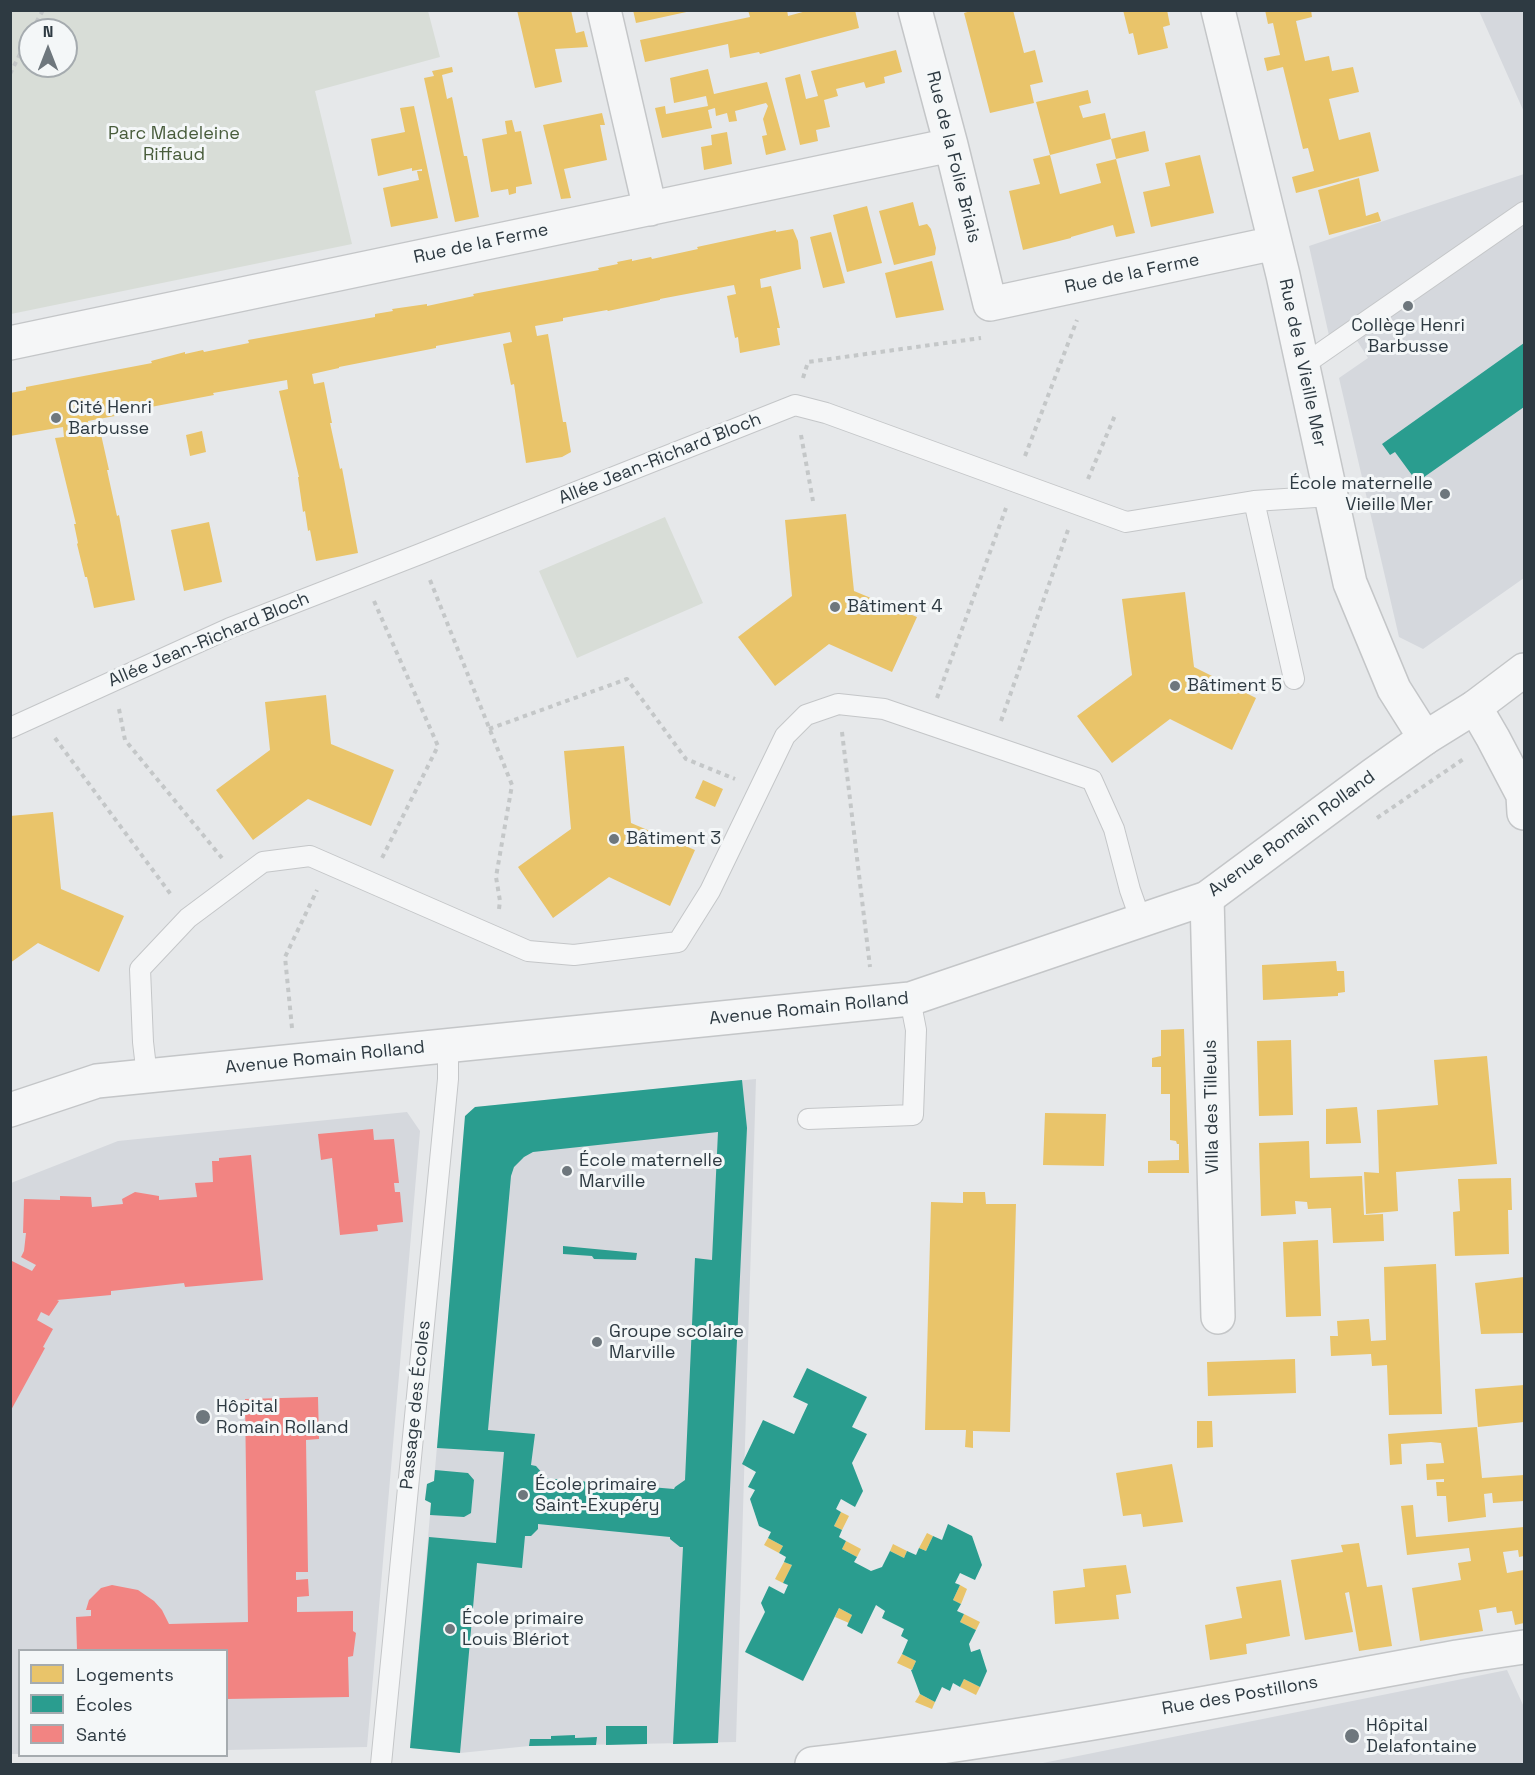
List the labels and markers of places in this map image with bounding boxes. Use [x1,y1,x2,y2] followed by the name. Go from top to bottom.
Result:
[1401,299,1415,313] marker: Collège Henri Barbusse
[1351,315,1465,358] place label: Collège Henri Barbusse
[68,397,152,440] place label: Cité Henri Barbusse
[49,411,63,425] marker: Cité Henri Barbusse
[1289,473,1433,516] place label: École maternelle Vieille Mer
[1438,487,1452,501] marker: École maternelle Vieille Mer
[847,596,942,618] place label: Bâtiment 4
[828,600,842,614] marker: Bâtiment 4
[1187,675,1282,697] place label: Bâtiment 5
[1168,679,1182,693] marker: Bâtiment 5
[626,828,721,850] place label: Bâtiment 3
[607,832,621,846] marker: Bâtiment 3
[579,1150,723,1192] place label: École maternelle Marville
[560,1164,574,1178] marker: École maternelle Marville
[609,1321,744,1364] place label: Groupe scolaire Marville
[590,1335,604,1349] marker: Groupe scolaire Marville
[216,1396,349,1438] place label: Hôpital Romain Rolland
[194,1408,212,1426] marker: Hôpital Romain Rolland
[535,1474,660,1516] place label: École primaire Saint-Exupéry
[516,1488,530,1502] marker: École primaire Saint-Exupéry
[462,1608,584,1650] place label: École primaire Louis Blériot
[443,1622,457,1636] marker: École primaire Louis Blériot
[1366,1715,1477,1758] place label: Hôpital Delafontaine
[1343,1727,1361,1745] marker: Hôpital Delafontaine

